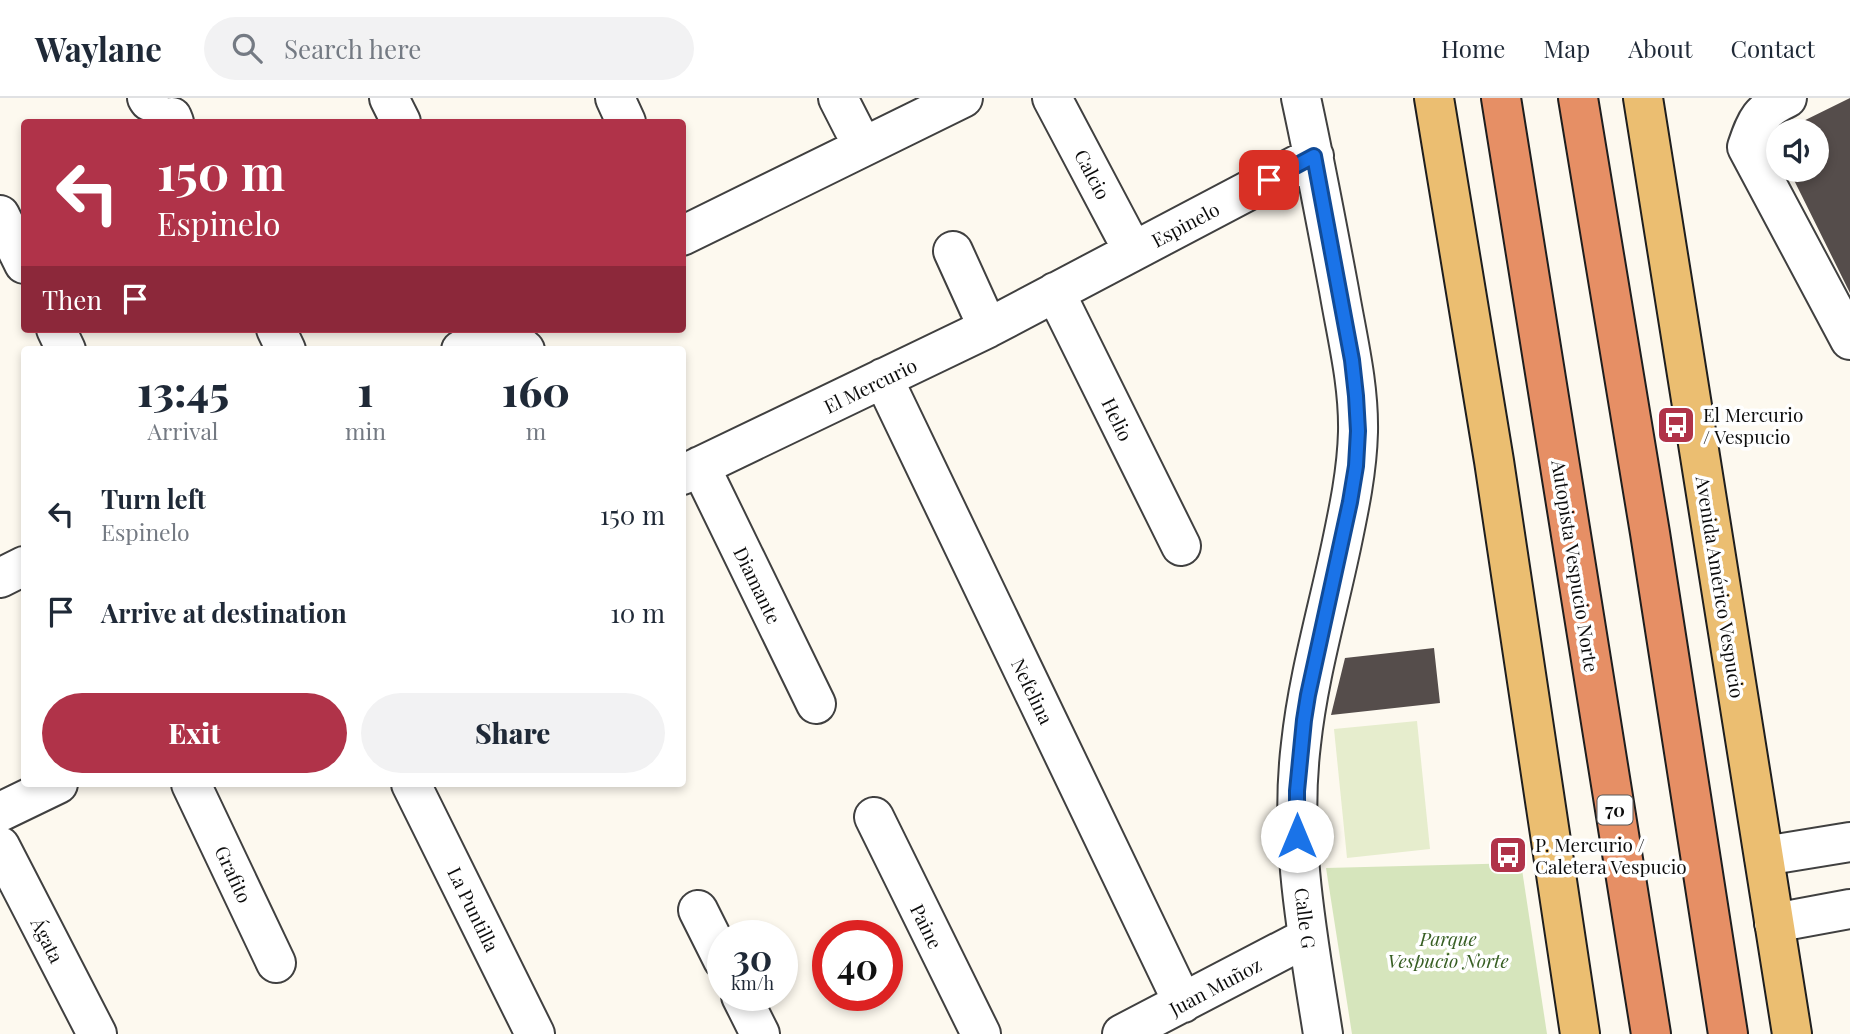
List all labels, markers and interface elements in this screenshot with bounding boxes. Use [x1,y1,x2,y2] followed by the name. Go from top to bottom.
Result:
[204,17,694,80] search box
[35,26,162,70] text: Waylane
[228,29,266,67] icon: search
[284,31,421,66] text: Search here
[1441,32,1505,64] text: Home
[1543,32,1590,64] text: Map
[1628,32,1692,64] text: About
[1730,32,1815,64] text: Contact
[1766,119,1829,182] map controls
[1766,119,1829,182] button: sound
[157,138,285,203] text: 150 m
[1069,144,1117,204] street label: Calcio
[42,147,133,238] icon: left
[1239,150,1299,210] pin
[1250,161,1288,199] icon: arrive
[1147,195,1223,253] street label: Espinelo
[157,201,280,244] text: Espinelo
[116,280,154,318] icon: arrive
[42,282,102,317] text: Then
[819,351,921,419] street label: El Mercurio
[137,362,229,418] text: 13:45
[357,362,374,418] text: 1
[502,362,570,418] text: 160
[1096,393,1140,445] street label: Helio
[1703,401,1803,449] place label: El Mercurio / Vespucio
[1655,404,1697,446] bus stop icon: El Mercurio / Vespucio
[148,415,218,446] text: Arrival
[345,415,386,446] text: min
[526,415,546,446] text: m
[1546,457,1606,674] street label: Autopista Vespucio Norte
[1690,473,1751,700] street label: Avenida Américo Vespucio
[101,481,206,516] text: Turn left
[42,495,80,533] icon: left
[600,497,665,532] text: 150 m
[101,516,190,547] text: Espinelo
[728,542,788,628] street label: Diamante
[42,593,80,631] icon: arrive
[101,595,347,630] text: Arrive at destination
[610,595,665,630] text: 10 m
[1006,654,1060,729] street label: Nefelina
[42,693,347,773] button: Exit
[361,693,665,773] button: Share
[1598,796,1632,824] road number: 70
[1260,799,1334,873] position arrow
[1535,831,1687,879] place label: P. Mercurio / Caletera Vespucio
[1487,834,1529,876] bus stop icon: P. Mercurio / Caletera Vespucio
[209,841,259,907] street label: Grafito
[442,862,506,956] street label: La Puntilla
[1289,886,1323,950] street label: Calle G
[905,899,949,953] street label: Paine
[25,912,71,968] street label: Ágata
[812,920,903,1011] speed limit sign: 40
[1387,925,1509,973] park label: Parque Vespucio Norte
[733,933,772,980] text: 30
[1164,951,1266,1022] street label: Juan Muñoz
[731,971,774,995] text: km/h

